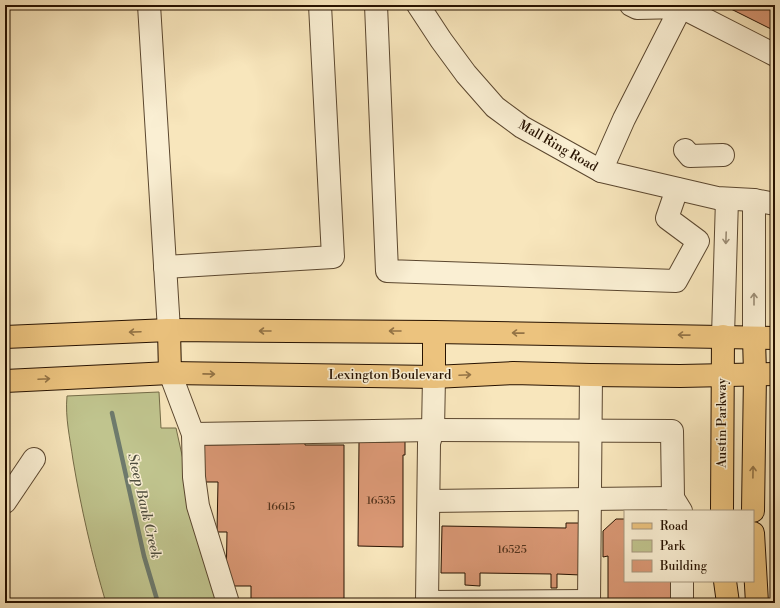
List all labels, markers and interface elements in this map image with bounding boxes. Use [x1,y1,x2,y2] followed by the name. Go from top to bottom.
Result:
[515,117,601,175] street label: Mall Ring Road
[722,231,730,244] one-way arrow
[750,293,758,306] one-way arrow
[259,327,272,335] one-way arrow
[129,328,142,335] one-way arrow
[389,328,402,335] one-way arrow
[512,329,525,337] one-way arrow
[678,331,691,339] one-way arrow
[329,367,452,383] street label: Lexington Boulevard
[202,370,215,378] one-way arrow
[458,371,471,379] one-way arrow
[37,376,50,383] one-way arrow
[714,377,730,469] street label: Austin Parkway
[123,452,165,560] water label: Steep Bank Creek
[749,466,757,479] one-way arrow
[366,494,396,508] house number: 16535
[267,500,295,514] house number: 16615
[624,510,754,582] legend
[660,519,688,534] text: Road
[660,539,686,554] text: Park
[497,543,527,557] house number: 16525
[659,559,708,574] text: Building

